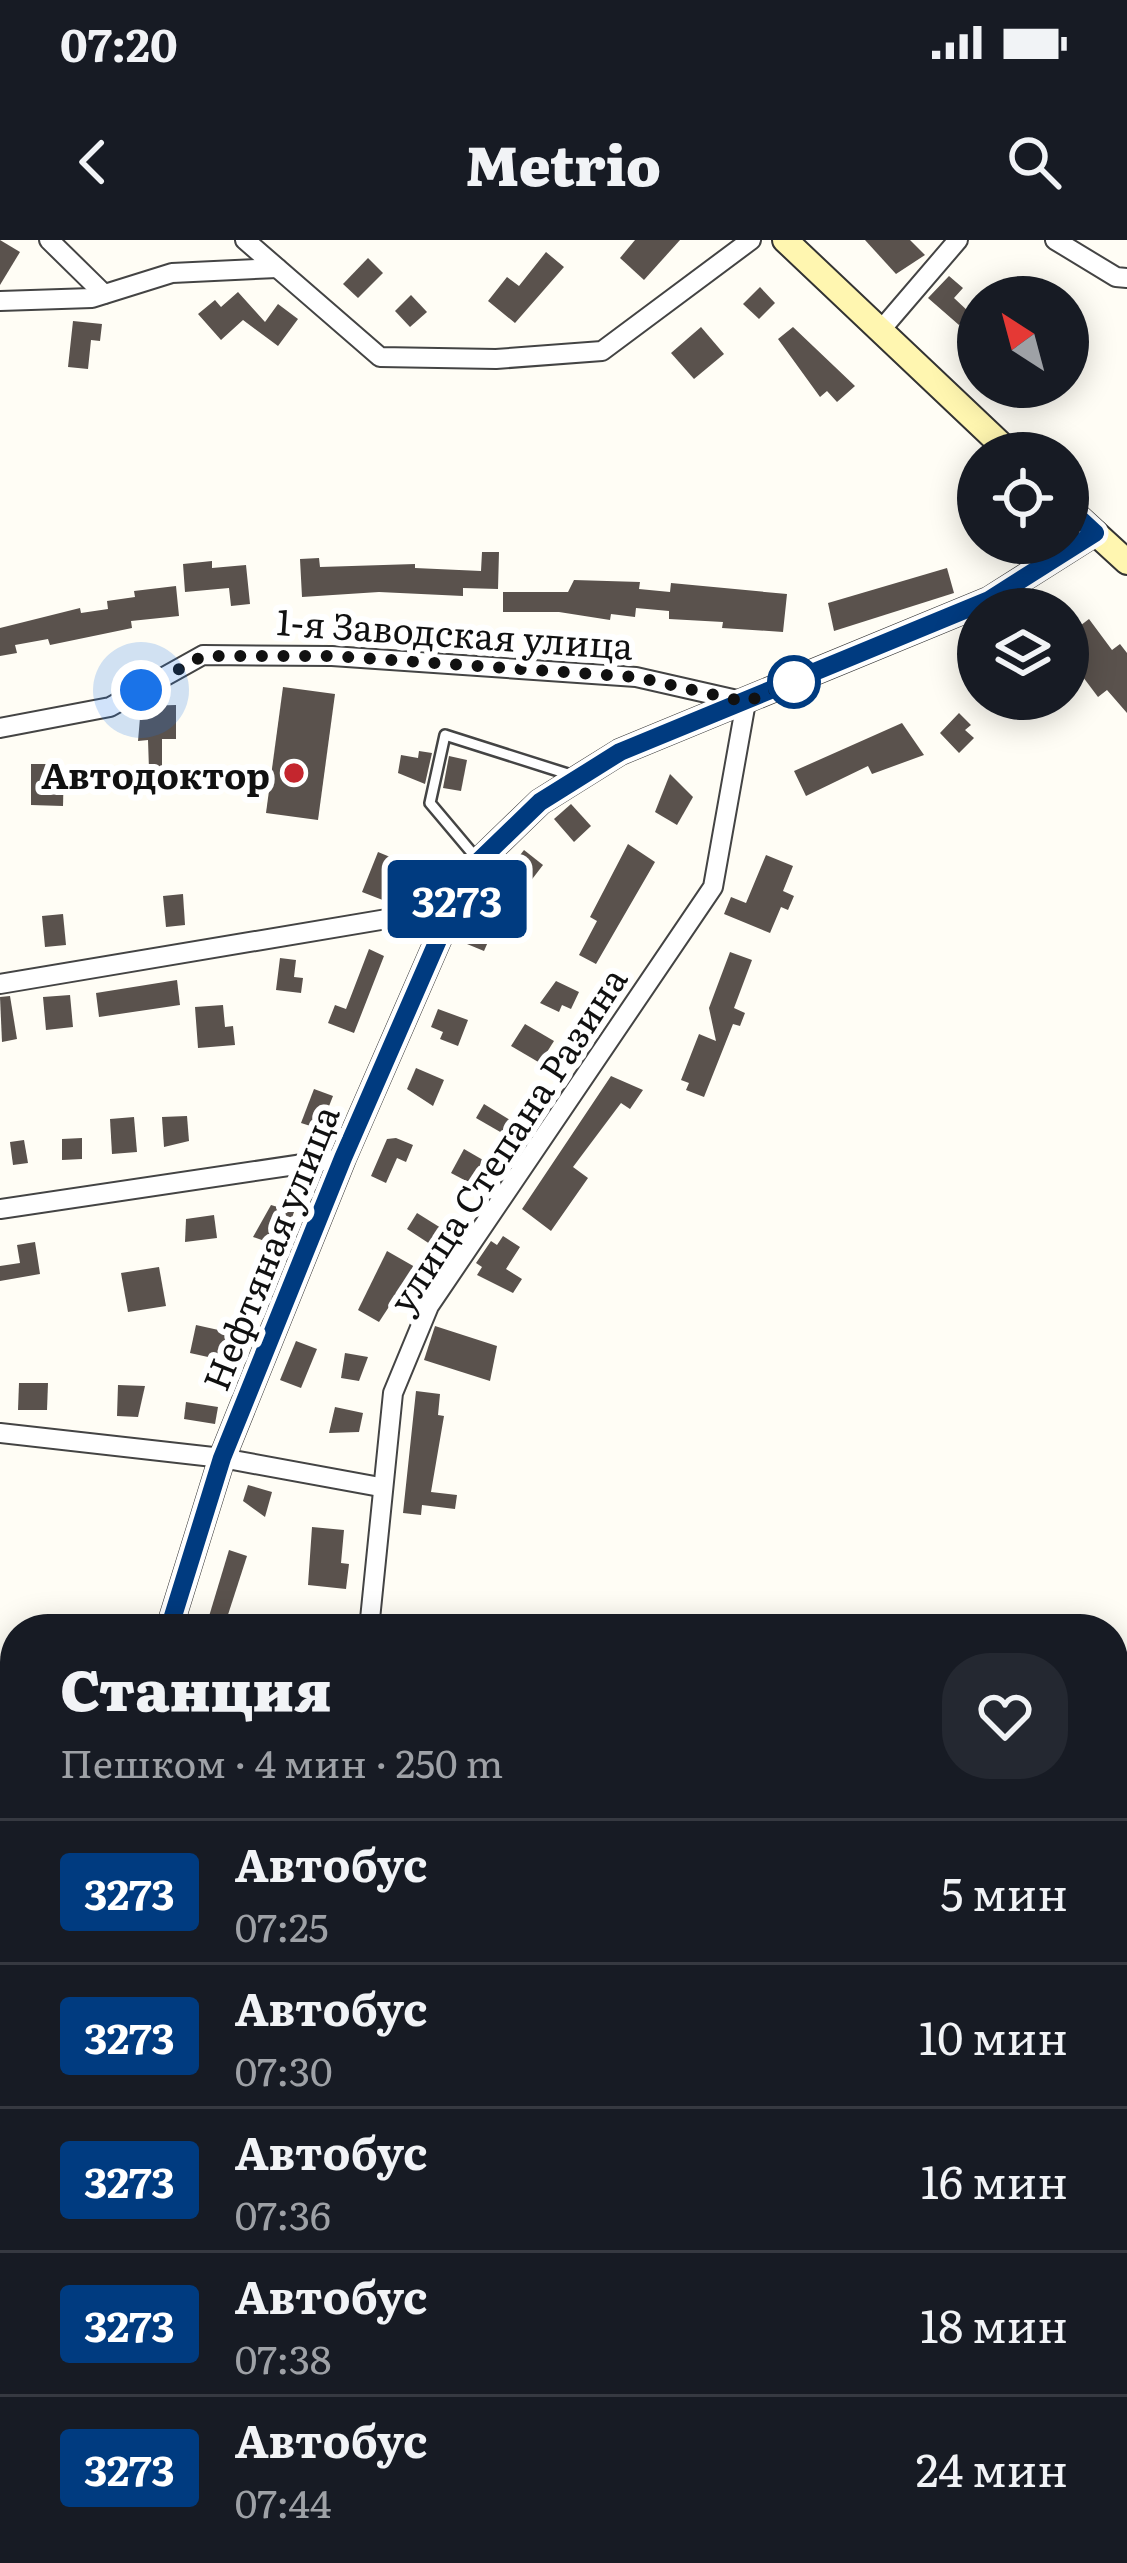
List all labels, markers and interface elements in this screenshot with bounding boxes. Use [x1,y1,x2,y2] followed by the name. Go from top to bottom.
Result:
[60,9,178,76] text: 07:20
[466,122,661,203] text: Metrio
[60,129,126,195] icon: back
[1001,129,1067,195] icon: search
[957,276,1089,408] north arrow
[957,276,1089,720] map controls
[957,432,1089,564] button: locate
[957,588,1089,720] button: layers
[275,593,636,671] street label: 1-я Заводская улица
[769,657,819,707] unlabelled marker
[111,660,171,720] your location
[41,747,270,800] place label: Автодоктор
[281,760,307,786] marker: Автодоктор
[373,860,541,938] line badge: 3273
[412,868,502,930] text: 3273
[374,955,638,1322] street label: улица Степана Разина
[188,1096,351,1398] street label: Нефтяная улица
[60,1644,331,1729] text: Станция
[942,1653,1068,1779] button: heart
[60,1732,503,1790] text: Пешком · 4 мин · 250 m
[235,1829,428,1896] text: Автобус
[940,1858,1068,1925] text: 5 мин
[84,1861,175,1923] text: 3273
[235,1896,328,1954] text: 07:25
[235,1973,428,2040] text: Автобус
[919,2002,1068,2069] text: 10 мин
[84,2005,175,2067] text: 3273
[235,2040,333,2098] text: 07:30
[235,2117,428,2184] text: Автобус
[921,2146,1068,2213] text: 16 мин
[84,2149,175,2211] text: 3273
[235,2184,331,2242] text: 07:36
[235,2261,428,2328] text: Автобус
[920,2290,1068,2357] text: 18 мин
[84,2293,175,2355] text: 3273
[235,2328,332,2386] text: 07:38
[235,2405,428,2472] text: Автобус
[916,2434,1068,2501] text: 24 мин
[84,2437,175,2499] text: 3273
[235,2472,332,2530] text: 07:44

